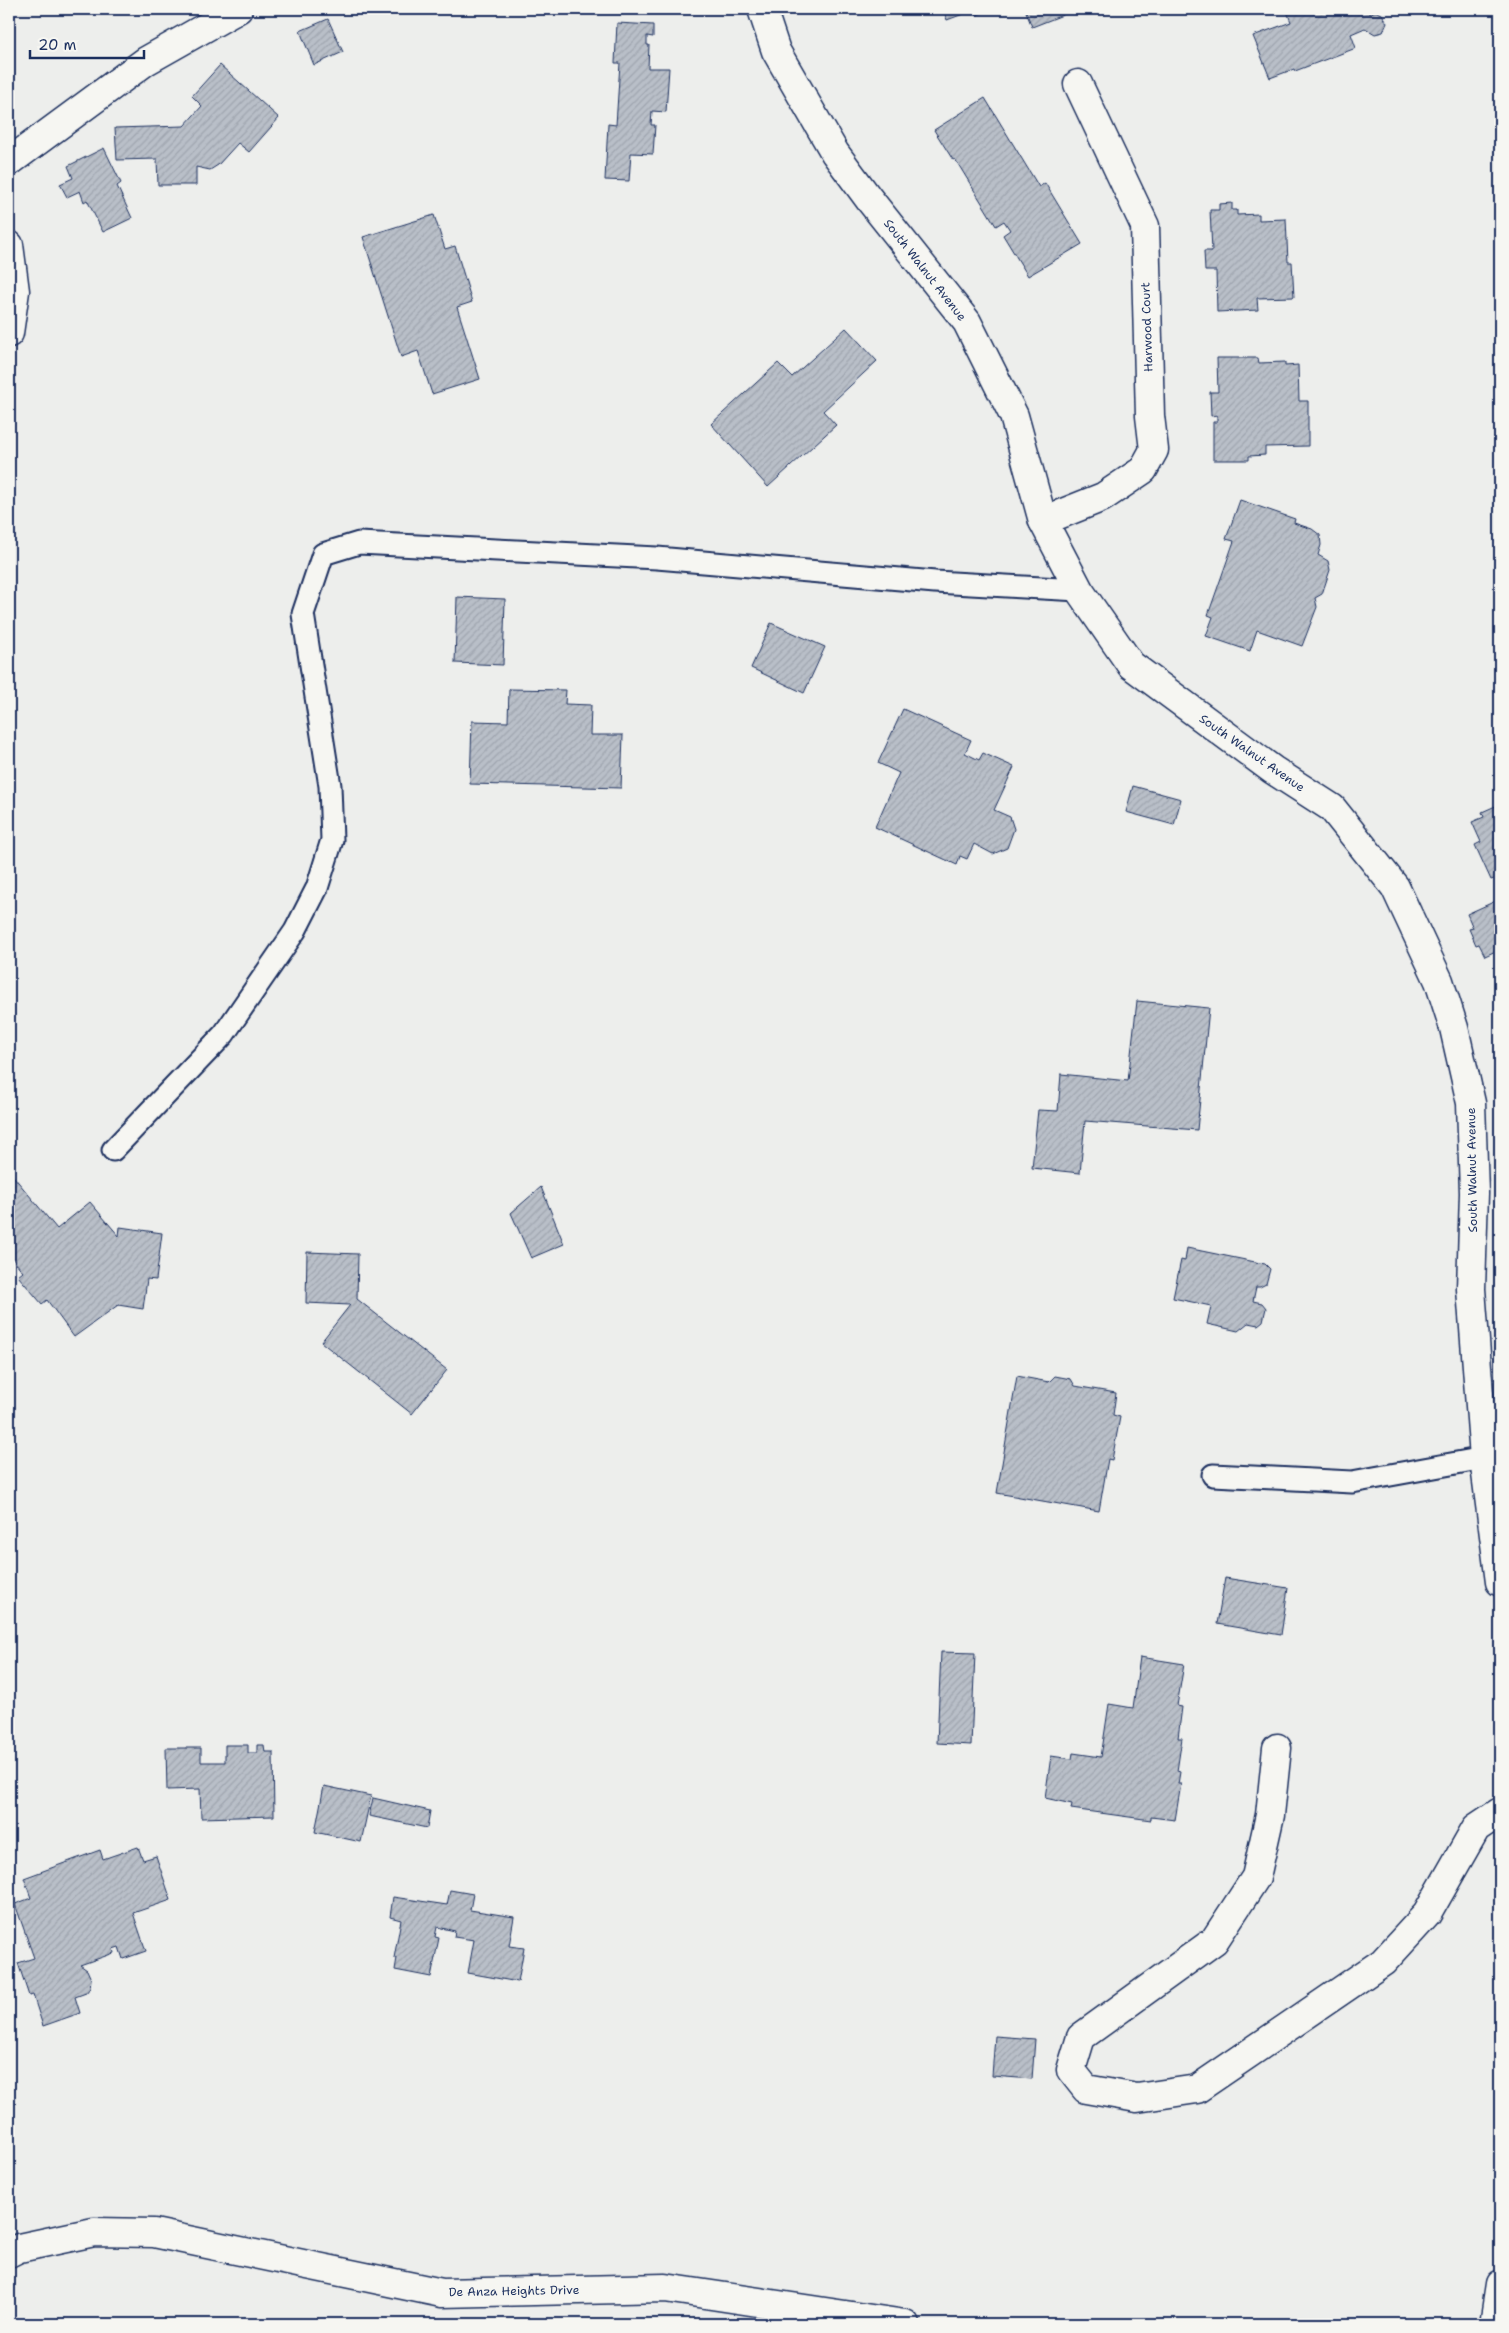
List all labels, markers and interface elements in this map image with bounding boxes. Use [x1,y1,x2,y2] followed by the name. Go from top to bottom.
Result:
[30,28,144,60] scale bar
[38,35,77,55] text: 20 m
[880,216,970,324] street label: South Walnut Avenue
[1137,282,1157,372] street label: Harwood Court
[1196,711,1308,796] street label: South Walnut Avenue
[1463,1107,1481,1233] street label: South Walnut Avenue
[448,2282,580,2300] street label: De Anza Heights Drive

